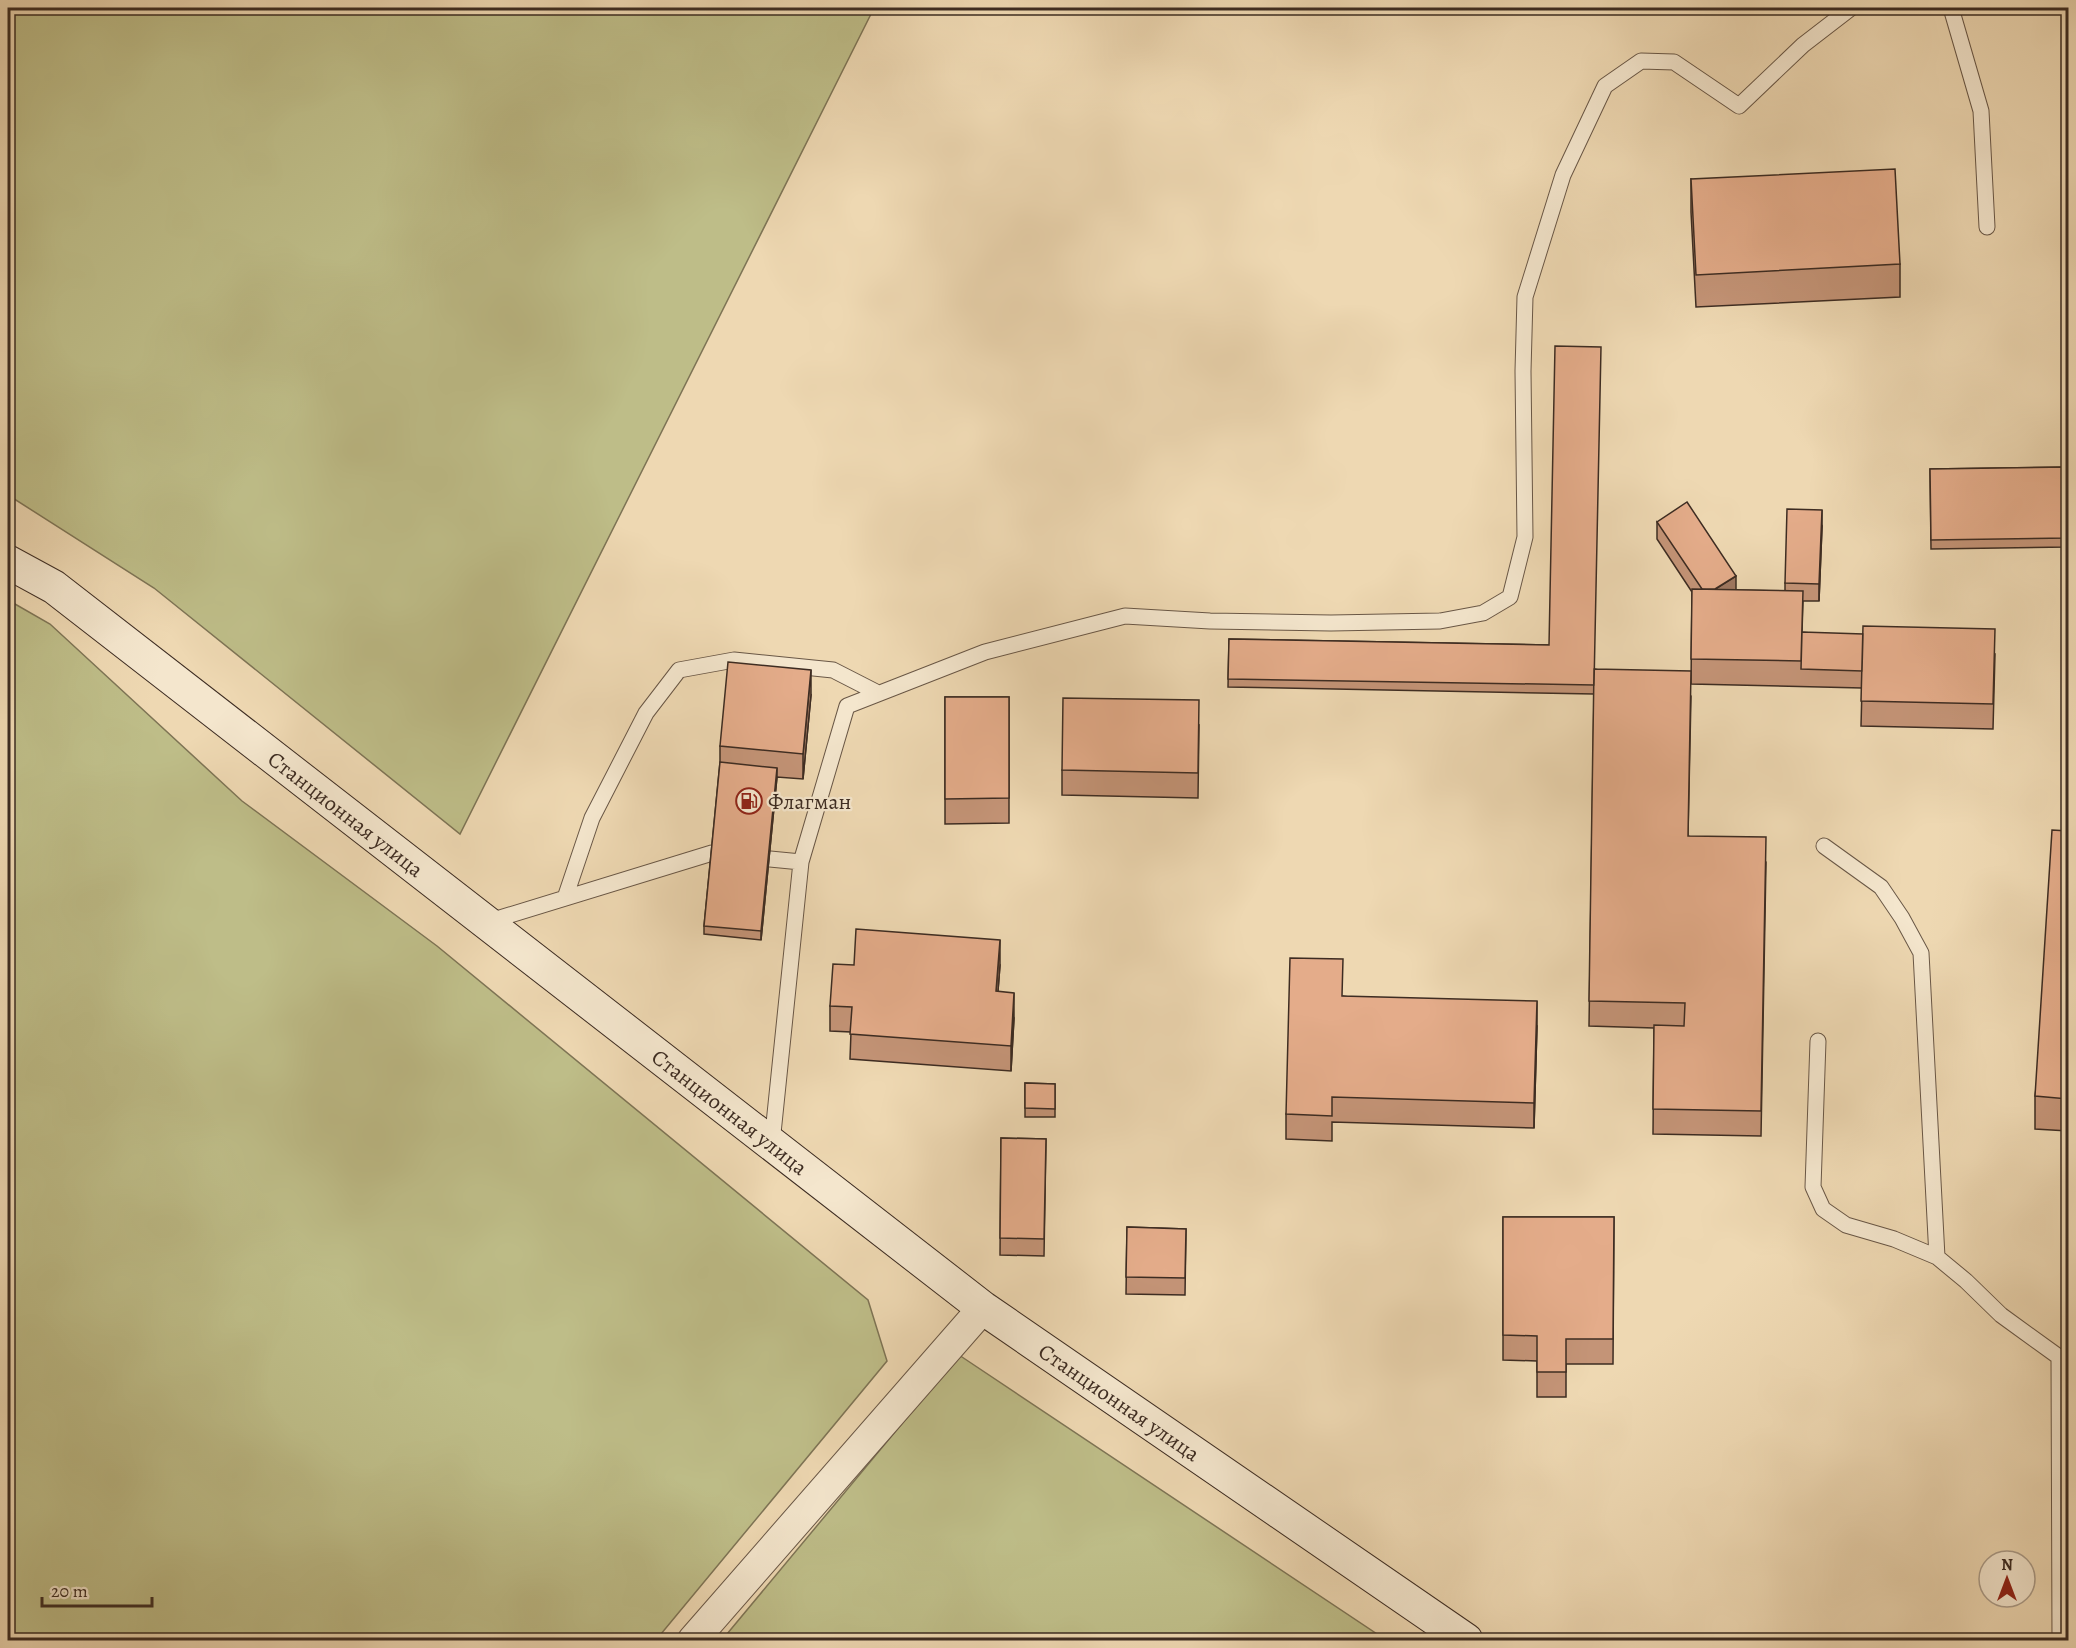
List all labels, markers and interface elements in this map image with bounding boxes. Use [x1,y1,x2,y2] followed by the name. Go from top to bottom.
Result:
[261,744,430,885] street label: Станционная улица
[734,786,764,816] fuel station icon: Флагман
[768,787,851,817] place label: Флагман
[645,1042,814,1183] street label: Станционная улица
[1032,1337,1206,1469] street label: Станционная улица
[1977,1549,2037,1609] north arrow
[2001,1554,2013,1576] text: N
[42,1570,152,1608] scale bar
[51,1579,88,1603] text: 20 m

